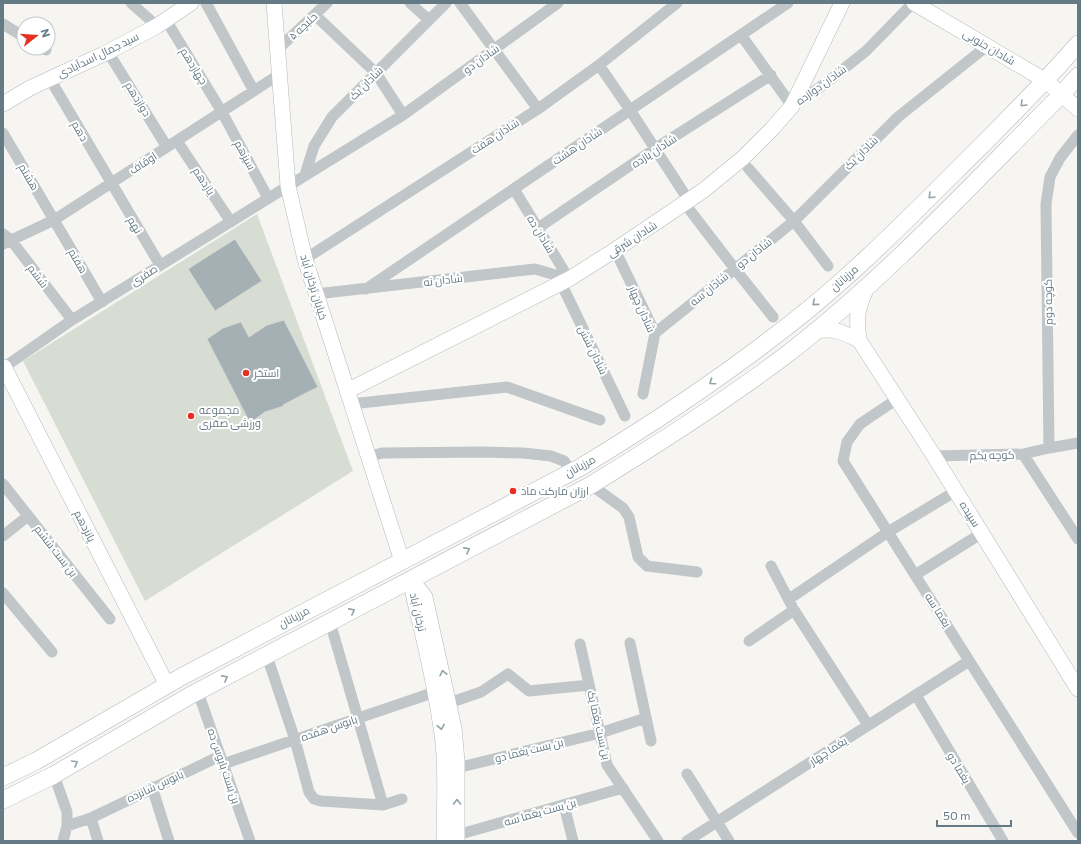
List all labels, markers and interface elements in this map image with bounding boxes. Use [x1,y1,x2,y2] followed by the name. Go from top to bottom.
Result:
[286,9,320,43] street label: حلبچه ۵
[16,16,56,56] north arrow
[960,26,1018,68] street label: شادان جنوبی
[39,27,53,39] text: N
[55,29,141,81] street label: سید جمال اسدآبادی
[460,41,502,77] street label: شادان دو
[176,45,211,88] street label: چهاردهم
[793,62,849,108] street label: شادان دوازده
[346,63,386,103] street label: شادان یک
[121,79,154,120] street label: دوازدهم
[1020,99,1028,107] one-way arrow
[468,115,522,157] street label: شادان هفت
[68,118,91,144] street label: دهم
[549,124,605,168] street label: شادان هشت
[629,131,679,171] street label: شادان یازده
[841,133,881,173] street label: شادان یک
[231,138,259,173] street label: سیزهم
[127,149,159,177] street label: اوقاف
[15,161,42,193] street label: هشتم
[189,164,218,198] street label: یازدهم
[928,191,936,199] one-way arrow
[524,212,558,256] street label: شادان ده
[124,214,146,237] street label: نهم
[605,218,659,260] street label: شادان شرقی
[733,235,775,271] street label: شادان دو
[65,246,91,276] street label: هفتم
[297,253,331,321] street label: خیابان ترخان آباد
[24,261,51,291] street label: ششم
[128,261,160,289] street label: صفری
[827,262,861,294] street label: مرزبانان
[687,269,731,309] street label: شادان سه
[423,271,463,289] street label: شادان نه
[1041,279,1056,325] street label: کوچه دوم
[625,283,658,334] street label: شادان چهار
[813,298,820,305] one-way arrow
[575,323,611,377] street label: شادان شش
[253,366,279,380] place label: استخر
[241,368,251,378] marker: استخر
[710,377,717,384] one-way arrow
[199,403,261,430] place label: مجموعه ورزشی صفری
[186,411,196,421] marker: مجموعه ورزشی صفری
[969,448,1015,463] street label: کوچه یکم
[562,452,598,480] street label: مرزبانان
[521,484,589,498] place label: ارزان مارکت ماد
[508,486,518,496] marker: ارزان مارکت ماد
[957,498,983,530] street label: سپیده
[70,508,99,545] street label: پانزدهم
[31,522,81,580] street label: بن بست ششم
[463,547,470,555] one-way arrow
[923,590,954,629] street label: یغما سه
[407,591,429,633] street label: ترخان آباد
[276,603,312,631] street label: مرزبانان
[348,608,355,615] one-way arrow
[439,670,447,677] one-way arrow
[220,675,228,682] one-way arrow
[584,689,614,761] street label: بن بست یغما یک
[299,712,359,744] street label: بابوس هفده
[436,724,445,730] one-way arrow
[205,726,243,806] street label: بن بست بابوس ده
[806,734,850,769] street label: یغما چهار
[493,735,565,765] street label: بن بست یغما دو
[944,750,974,786] street label: یغما دو
[71,760,78,767] one-way arrow
[124,767,186,805] street label: بابوس شانزده
[502,795,578,829] street label: بن بست یغما سه
[453,799,461,805] one-way arrow
[937,802,1011,828] scale bar
[943,808,971,822] text: 50 m

